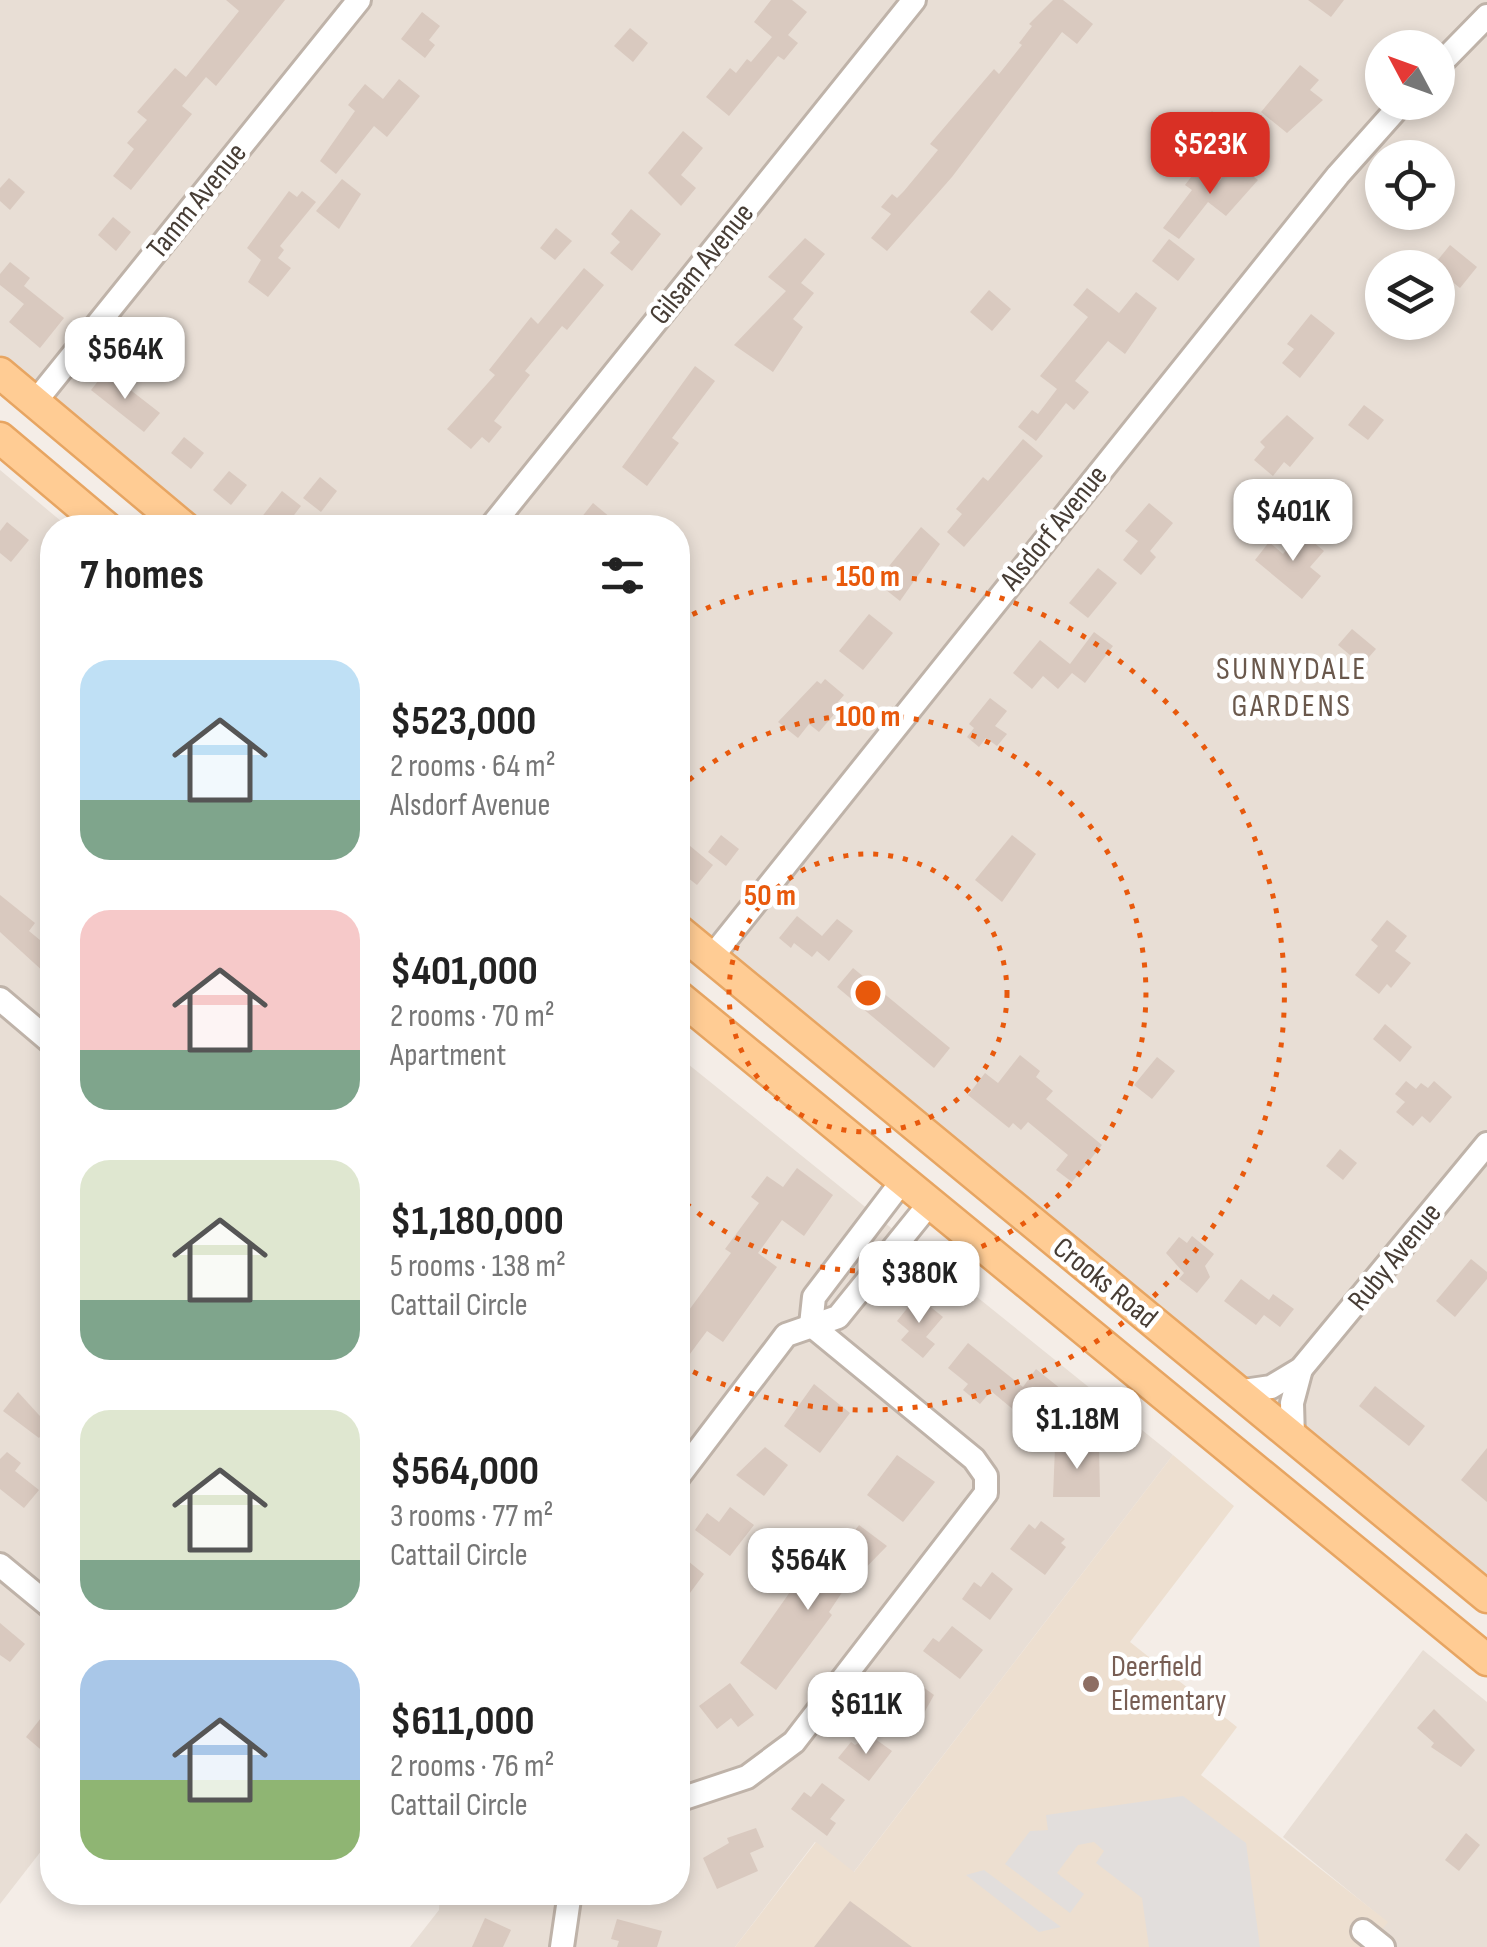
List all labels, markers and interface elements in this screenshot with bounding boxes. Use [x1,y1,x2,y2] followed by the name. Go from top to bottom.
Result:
[1365,30,1455,120] north arrow
[1365,30,1455,340] map controls
[1140,112,1280,197] pin: $523K
[1173,125,1247,164] text: $523K
[139,136,255,266] street label: Tamm Avenue
[1365,140,1455,230] button: locate
[642,196,762,332] street label: Gilsam Avenue
[1365,250,1455,340] button: layers
[55,317,195,402] pin: $564K
[87,330,163,369] text: $564K
[992,458,1115,599] street label: Alsdorf Avenue
[1223,479,1363,564] pin: $401K
[1255,492,1331,531] text: $401K
[595,548,650,603] icon: filters
[80,550,204,601] text: 7 homes
[836,559,900,595] text: 150 m
[1216,650,1368,726] district label: SUNNYDALE GARDENS
[390,696,536,747] text: $523,000
[836,699,900,735] text: 100 m
[160,700,280,820] icon: home
[390,747,556,786] text: 2 rooms · 64 m²
[390,786,550,825] text: Alsdorf Avenue
[744,878,796,914] text: 50 m
[390,946,538,997] text: $401,000
[160,950,280,1070] icon: home
[850,975,886,1011] centre of rings
[390,997,555,1036] text: 2 rooms · 70 m²
[390,1036,506,1075] text: Apartment
[390,1196,564,1247] text: $1,180,000
[1341,1196,1449,1318] street label: Ruby Avenue
[160,1200,280,1320] icon: home
[1045,1230,1165,1336] street label: Crooks Road
[849,1241,989,1326] pin: $380K
[390,1247,566,1286] text: 5 rooms · 138 m²
[881,1254,957,1293] text: $380K
[390,1286,528,1325] text: Cattail Circle
[996,1387,1158,1472] pin: $1.18M
[1034,1400,1120,1439] text: $1.18M
[390,1446,539,1497] text: $564,000
[160,1450,280,1570] icon: home
[390,1497,554,1536] text: 3 rooms · 77 m²
[738,1528,878,1613] pin: $564K
[390,1536,528,1575] text: Cattail Circle
[770,1541,846,1580] text: $564K
[1111,1649,1227,1719] place label: Deerfield Elementary
[796,1672,936,1757] pin: $611K
[1080,1673,1102,1695] marker: Deerfield Elementary
[830,1685,902,1724] text: $611K
[390,1696,534,1747] text: $611,000
[160,1700,280,1820] icon: home
[390,1747,554,1786] text: 2 rooms · 76 m²
[390,1786,528,1825] text: Cattail Circle

